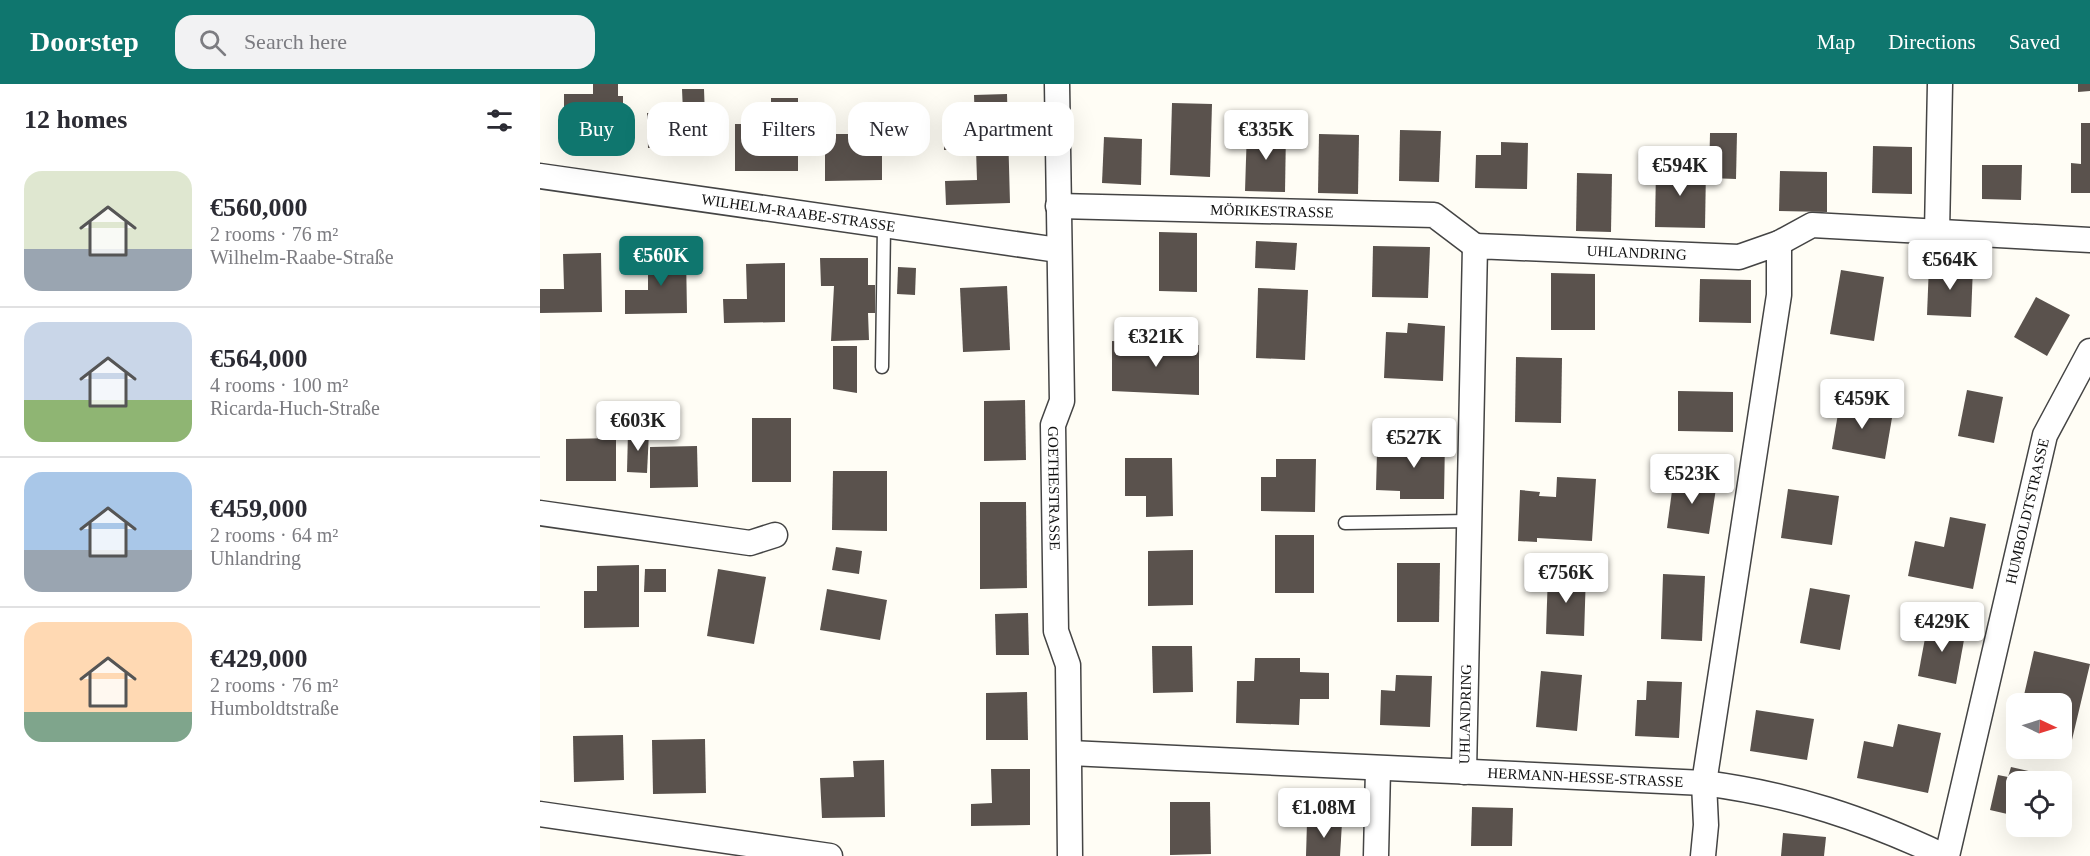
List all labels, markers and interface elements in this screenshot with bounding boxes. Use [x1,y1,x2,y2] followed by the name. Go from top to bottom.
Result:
[175,15,595,69] search box
[30,26,139,57] text: Doorstep
[196,26,229,59] icon: search
[244,29,347,54] text: Search here
[1817,30,1855,54] text: Map
[1888,30,1976,54] text: Directions
[2009,30,2060,54] text: Saved
[558,102,635,156] chip: Buy
[647,102,729,156] chip: Rent
[741,102,836,156] chip: Filters
[848,102,930,156] chip: New
[942,102,1074,156] chip: Apartment
[483,104,516,137] icon: filters
[24,105,127,134] text: 12 homes
[1224,110,1308,161] pin: €335K
[1238,118,1294,140] text: €335K
[1638,146,1722,197] pin: €594K
[1652,154,1708,176] text: €594K
[700,191,897,235] street label: WILHELM-RAABE-STRASSE
[210,193,308,222] text: €560,000
[72,195,144,267] icon: home
[1210,202,1334,221] street label: MÖRIKESTRASSE
[210,223,338,245] text: 2 rooms · 76 m²
[619,236,703,287] pin: €560K
[1908,240,1992,291] pin: €564K
[1586,243,1687,263] street label: UHLANDRING
[633,244,689,266] text: €560K
[210,246,394,268] text: Wilhelm-Raabe-Straße
[1922,248,1978,270] text: €564K
[1114,317,1198,368] pin: €321K
[1128,325,1184,347] text: €321K
[210,344,308,373] text: €564,000
[72,346,144,418] icon: home
[210,374,348,396] text: 4 rooms · 100 m²
[1820,379,1904,430] pin: €459K
[1834,387,1890,409] text: €459K
[210,397,380,419] text: Ricarda-Huch-Straße
[596,401,680,452] pin: €603K
[610,409,666,431] text: €603K
[1372,418,1456,469] pin: €527K
[1045,426,1063,551] street label: GOETHESTRASSE
[1386,426,1442,448] text: €527K
[2003,437,2052,586] street label: HUMBOLDTSTRASSE
[1650,454,1734,505] pin: €523K
[1664,462,1720,484] text: €523K
[210,494,308,523] text: €459,000
[72,496,144,568] icon: home
[210,524,338,546] text: 2 rooms · 64 m²
[210,547,301,569] text: Uhlandring
[1524,553,1608,604] pin: €756K
[1538,561,1594,583] text: €756K
[1900,602,1984,653] pin: €429K
[1914,610,1970,632] text: €429K
[210,644,308,673] text: €429,000
[72,646,144,718] icon: home
[1456,664,1474,764] street label: UHLANDRING
[210,674,338,696] text: 2 rooms · 76 m²
[2006,693,2072,759] north arrow
[2006,693,2072,837] map controls
[210,697,339,719] text: Humboldtstraße
[1487,765,1684,790] street label: HERMANN-HESSE-STRASSE
[2006,771,2072,837] button: locate
[1275,788,1373,839] pin: €1.08M
[1292,796,1356,818] text: €1.08M

